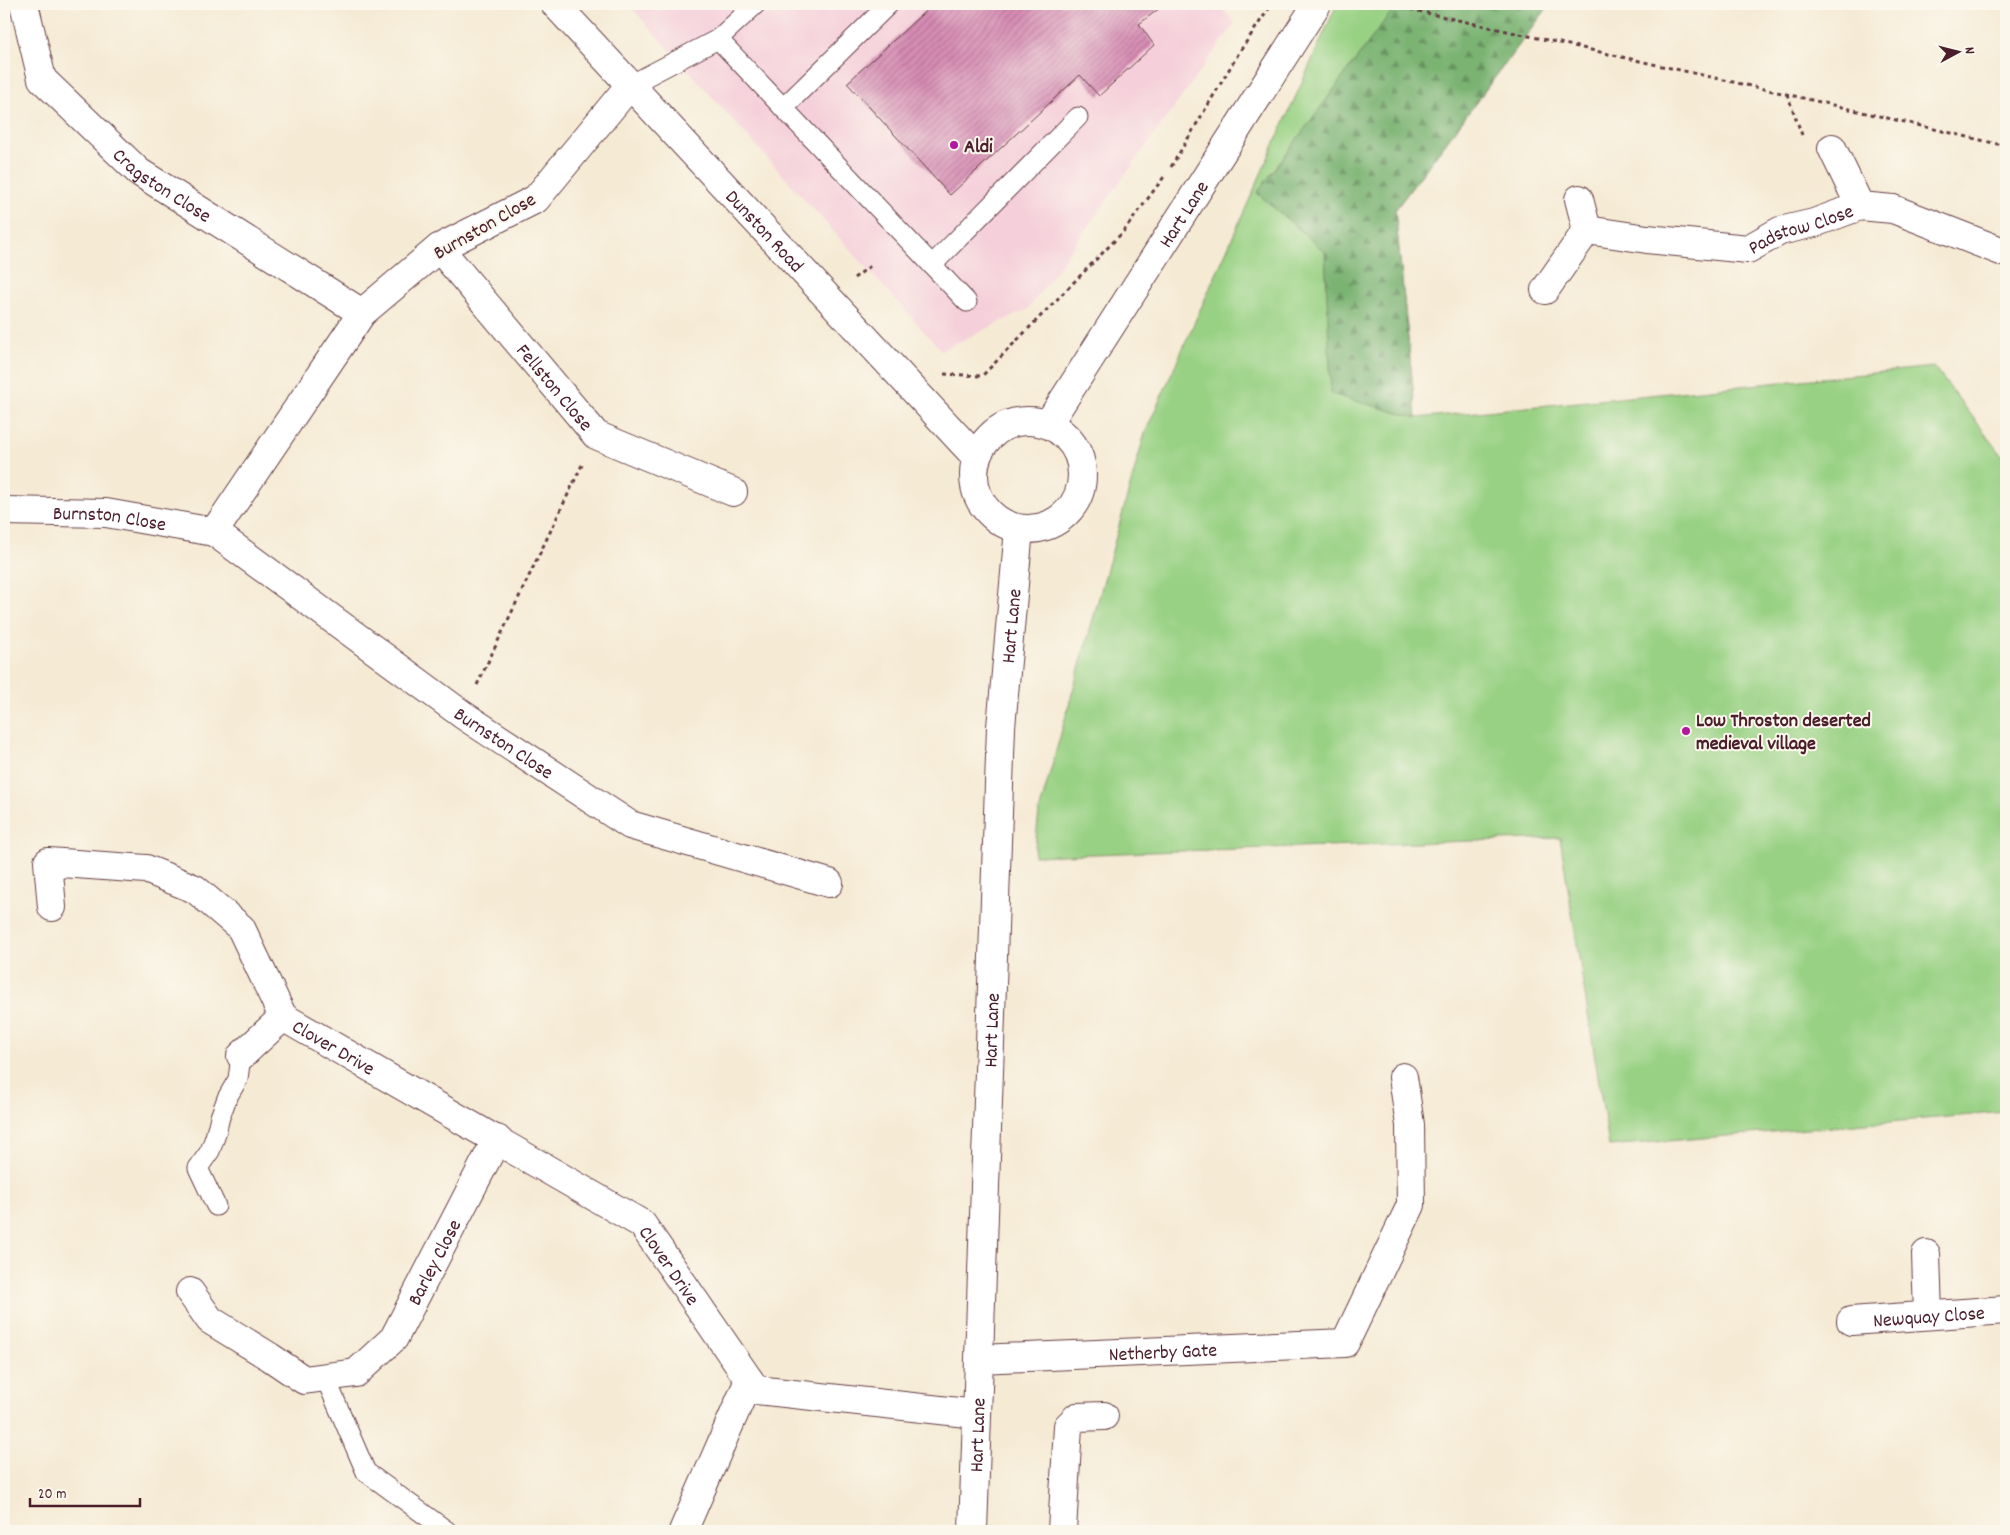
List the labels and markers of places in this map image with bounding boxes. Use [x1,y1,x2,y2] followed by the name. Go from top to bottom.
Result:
[964,134,993,162] place label: Aldi
[948,139,960,151] marker: Aldi
[1696,708,1871,759] place label: Low Throston deserted medieval village
[1680,725,1692,737] marker: Low Throston deserted medieval village

